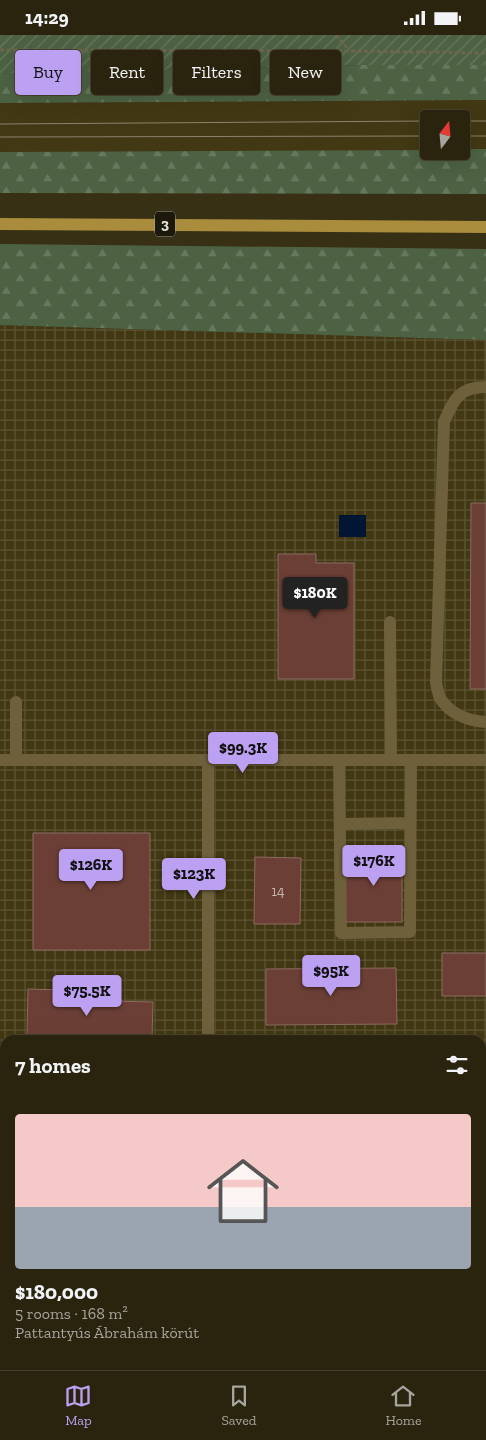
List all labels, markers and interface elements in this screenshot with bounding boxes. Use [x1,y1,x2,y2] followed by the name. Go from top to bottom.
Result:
[25,6,69,29] text: 14:29
[15,50,81,95] chip: Buy
[91,50,163,95] chip: Rent
[173,50,260,95] chip: Filters
[270,50,341,95] chip: New
[420,110,470,160] north arrow
[420,110,470,160] map controls
[155,211,175,237] road number: 3
[280,577,350,619] pin: $180K
[294,583,336,602] text: $180K
[202,731,284,774] pin: $99.3K
[219,738,267,757] text: $99.3K
[339,845,409,887] pin: $176K
[56,849,126,891] pin: $126K
[353,851,395,870] text: $176K
[70,855,112,874] text: $126K
[159,857,229,900] pin: $123K
[173,864,215,883] text: $123K
[272,883,285,900] house number: 14
[301,955,361,997] pin: $95K
[313,961,349,980] text: $95K
[46,975,128,1017] pin: $75.5K
[64,981,110,1000] text: $75.5K
[443,1051,471,1079] icon: filters
[15,1053,91,1078] text: 7 homes
[198,1146,288,1236] icon: home
[15,1279,98,1304] text: $180,000
[15,1304,128,1323] text: 5 rooms · 168 m²
[15,1323,199,1342] text: Pattantyús Ábrahám körút
[64,1382,92,1429] tab: Map
[221,1382,257,1429] tab: Saved
[385,1382,422,1429] tab: Home

